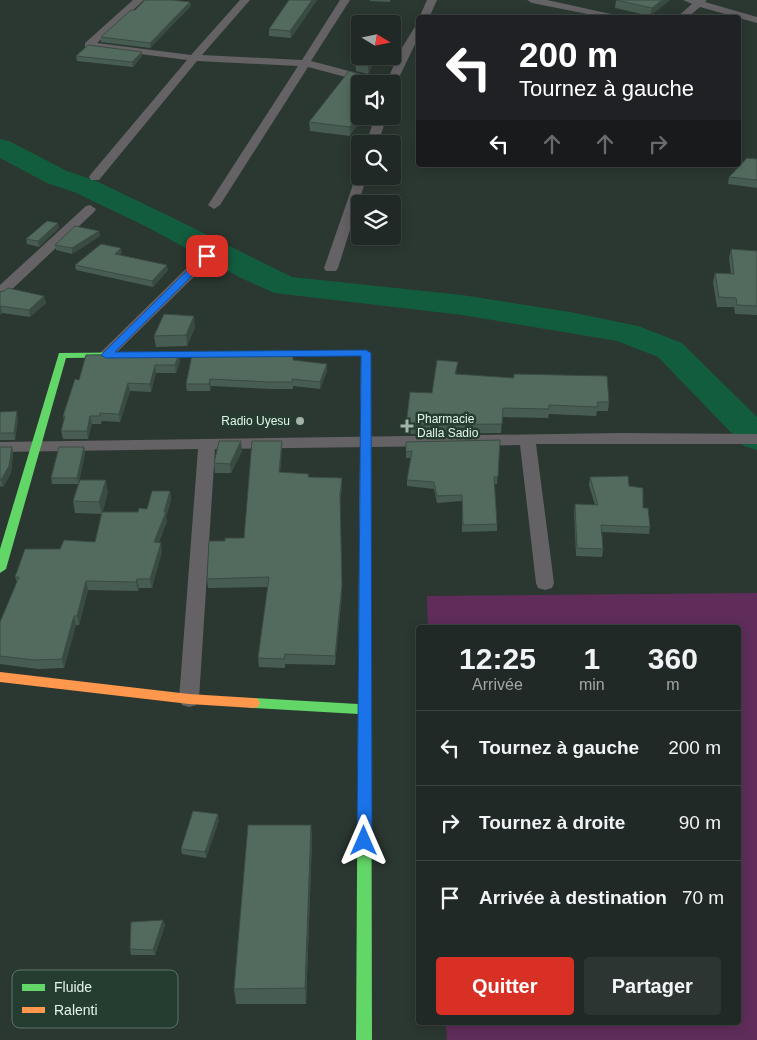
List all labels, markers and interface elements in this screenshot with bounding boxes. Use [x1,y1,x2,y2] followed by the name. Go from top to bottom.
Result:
[351,15,401,65] north arrow
[351,15,401,245] map controls
[436,35,501,100] icon: left
[519,35,618,74] text: 200 m
[351,75,401,125] button: sound
[519,76,694,101] text: Tournez à gauche
[485,130,513,158] icon: left
[538,130,566,158] icon: ahead
[591,130,619,158] icon: ahead
[644,130,672,158] icon: right
[351,135,401,185] button: search
[351,195,401,245] button: layers
[186,235,228,277] pin
[193,242,221,270] icon: arrive
[417,412,479,440] place label: Pharmacie Dalla Sadio
[221,414,290,428] place label: Radio Uyesu
[294,415,306,427] marker: Radio Uyesu
[401,420,413,432] marker: Pharmacie Dalla Sadio
[459,642,536,675] text: 12:25
[583,642,600,675] text: 1
[648,642,698,675] text: 360
[472,676,523,693] text: Arrivée
[579,676,605,693] text: min
[666,676,679,693] text: m
[436,734,464,762] icon: left
[479,737,639,758] text: Tournez à gauche
[668,737,721,758] text: 200 m
[436,809,464,837] icon: right
[479,812,625,833] text: Tournez à droite
[679,812,721,833] text: 90 m
[337,814,389,866] position arrow
[436,884,464,912] icon: arrive
[479,887,667,908] text: Arrivée à destination
[682,887,724,908] text: 70 m
[436,957,574,1015] button: Quitter
[584,957,721,1015] button: Partager
[12,970,178,1028] legend
[54,979,92,995] text: Fluide
[54,1002,98,1018] text: Ralenti

